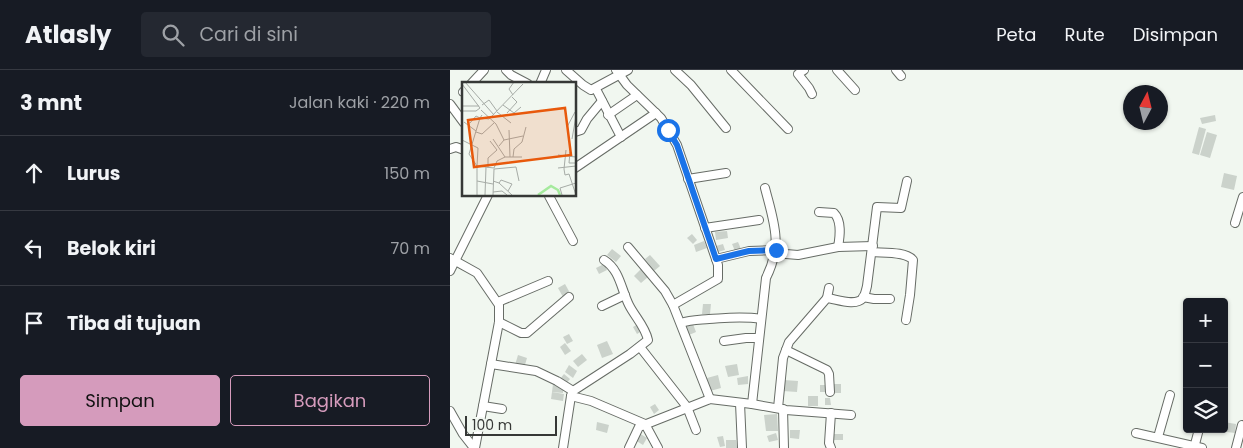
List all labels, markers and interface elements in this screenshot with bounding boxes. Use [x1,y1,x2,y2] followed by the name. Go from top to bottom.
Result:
[141,12,491,57] search box
[25,18,111,51] text: Atlasly
[159,21,187,49] icon: search
[199,21,298,48] text: Cari di sini
[996,22,1036,47] text: Peta
[1064,22,1105,47] text: Rute
[1133,22,1218,47] text: Disimpan
[462,82,576,196] inset map
[1123,85,1168,130] north arrow
[20,88,82,117] text: 3 mnt
[289,91,430,114] text: Jalan kaki · 220 m
[657,119,680,142] route start
[20,159,48,187] icon: ahead
[67,160,120,187] text: Lurus
[384,162,430,185] text: 150 m
[20,234,48,262] icon: left
[67,235,156,262] text: Belok kiri
[390,237,430,260] text: 70 m
[765,239,788,262] route end
[1183,298,1228,433] map controls
[1183,298,1228,343] button: +
[20,309,48,337] icon: arrive
[67,310,201,337] text: Tiba di tujuan
[1183,343,1228,388] button: −
[20,375,220,426] button: Simpan
[230,375,430,426] button: Bagikan
[1183,388,1228,433] button: layers
[465,413,558,436] scale bar
[472,415,512,435] text: 100 m

